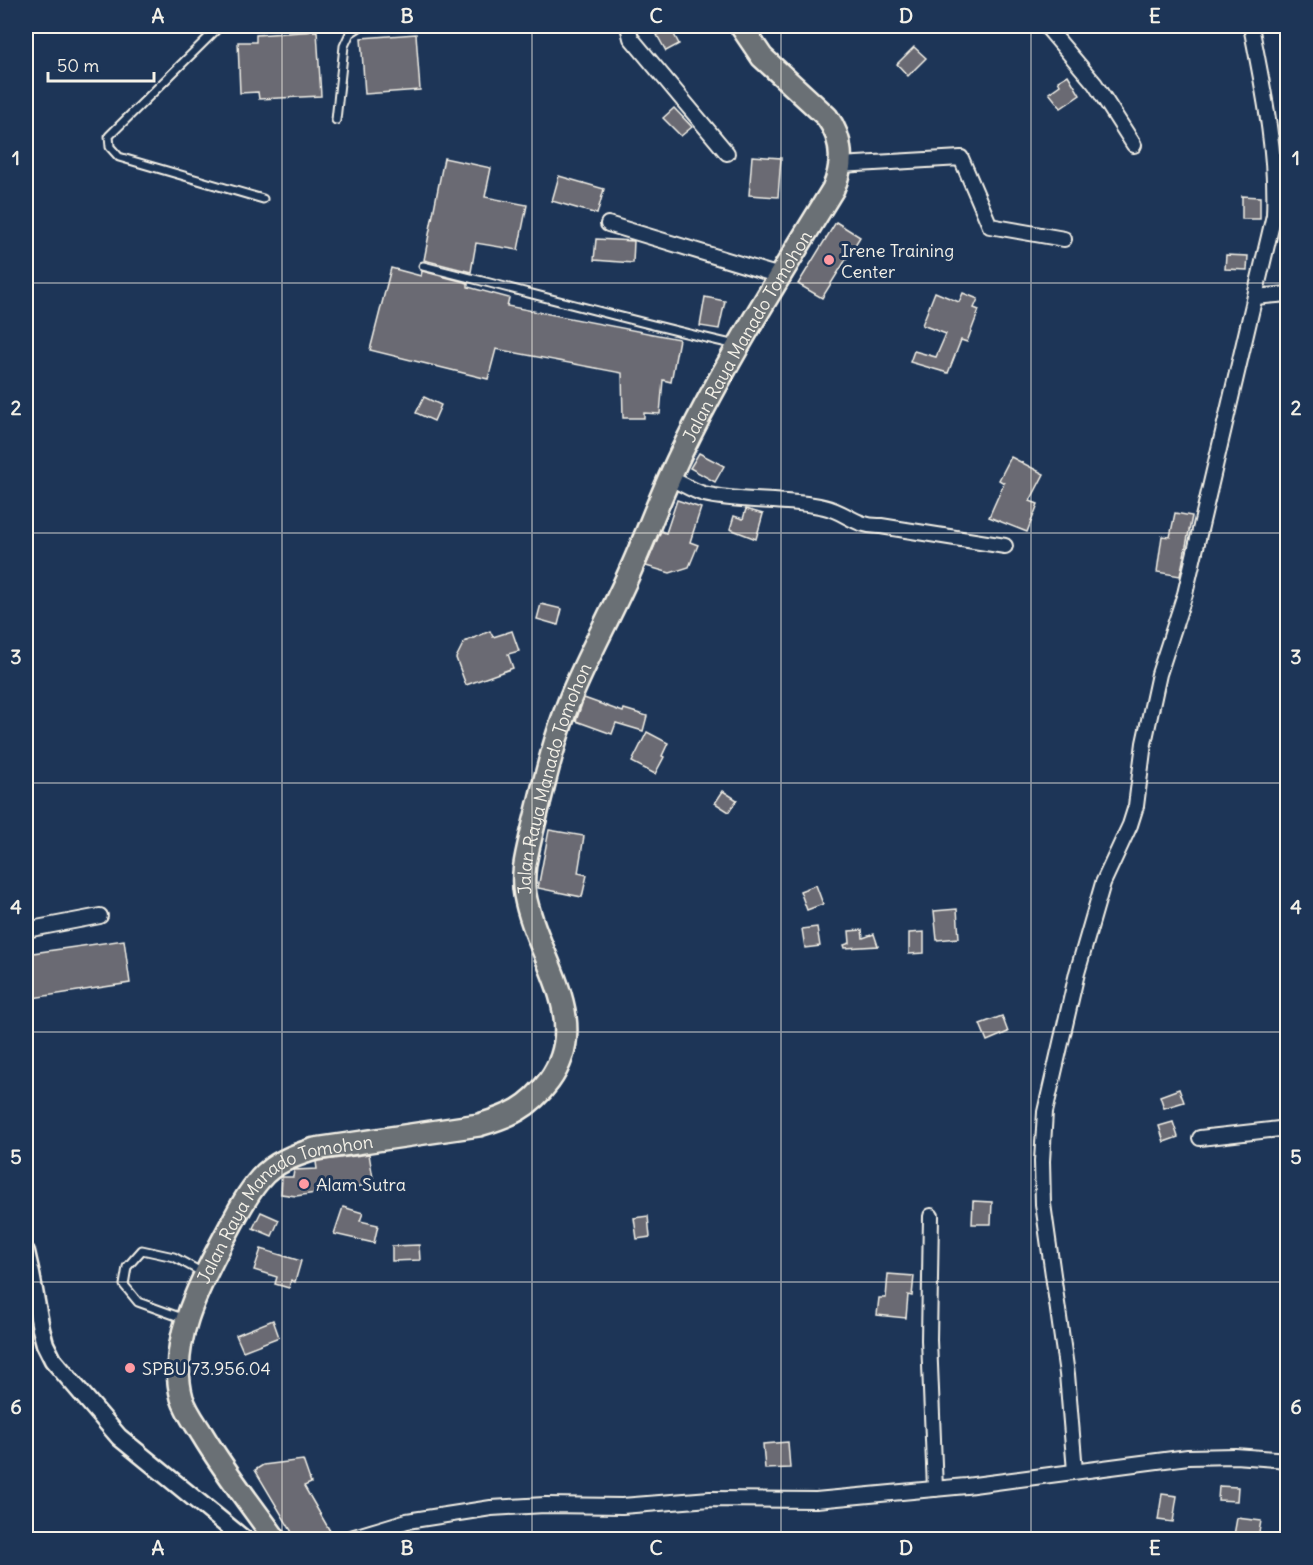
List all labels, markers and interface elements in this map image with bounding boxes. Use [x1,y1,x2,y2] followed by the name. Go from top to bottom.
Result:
[152,3,165,28] text: A
[400,3,414,28] text: B
[649,3,663,28] text: C
[899,3,913,28] text: D
[1149,3,1161,28] text: E
[48,45,154,83] scale bar
[57,54,99,77] text: 50 m
[12,145,20,170] text: 1
[1292,145,1300,170] text: 1
[677,226,817,446] street label: Jalan Raya Manado Tomohon
[841,239,954,283] place label: Irene Training Center
[822,253,836,267] marker: Irene Training Center
[11,395,22,420] text: 2
[1291,395,1302,420] text: 2
[10,644,22,669] text: 3
[1290,644,1302,669] text: 3
[512,659,596,896] street label: Jalan Raya Manado Tomohon
[10,894,22,919] text: 4
[1290,894,1302,919] text: 4
[191,1129,374,1287] street label: Jalan Raya Manado Tomohon
[10,1144,22,1169] text: 5
[1290,1144,1302,1169] text: 5
[316,1173,406,1196] place label: Alam Sutra
[297,1177,311,1191] marker: Alam Sutra
[142,1357,271,1380] place label: SPBU 73.956.04
[123,1361,137,1375] marker: SPBU 73.956.04
[10,1394,22,1419] text: 6
[1290,1394,1302,1419] text: 6
[152,1535,165,1560] text: A
[400,1535,414,1560] text: B
[649,1535,663,1560] text: C
[899,1535,913,1560] text: D
[1149,1535,1161,1560] text: E

